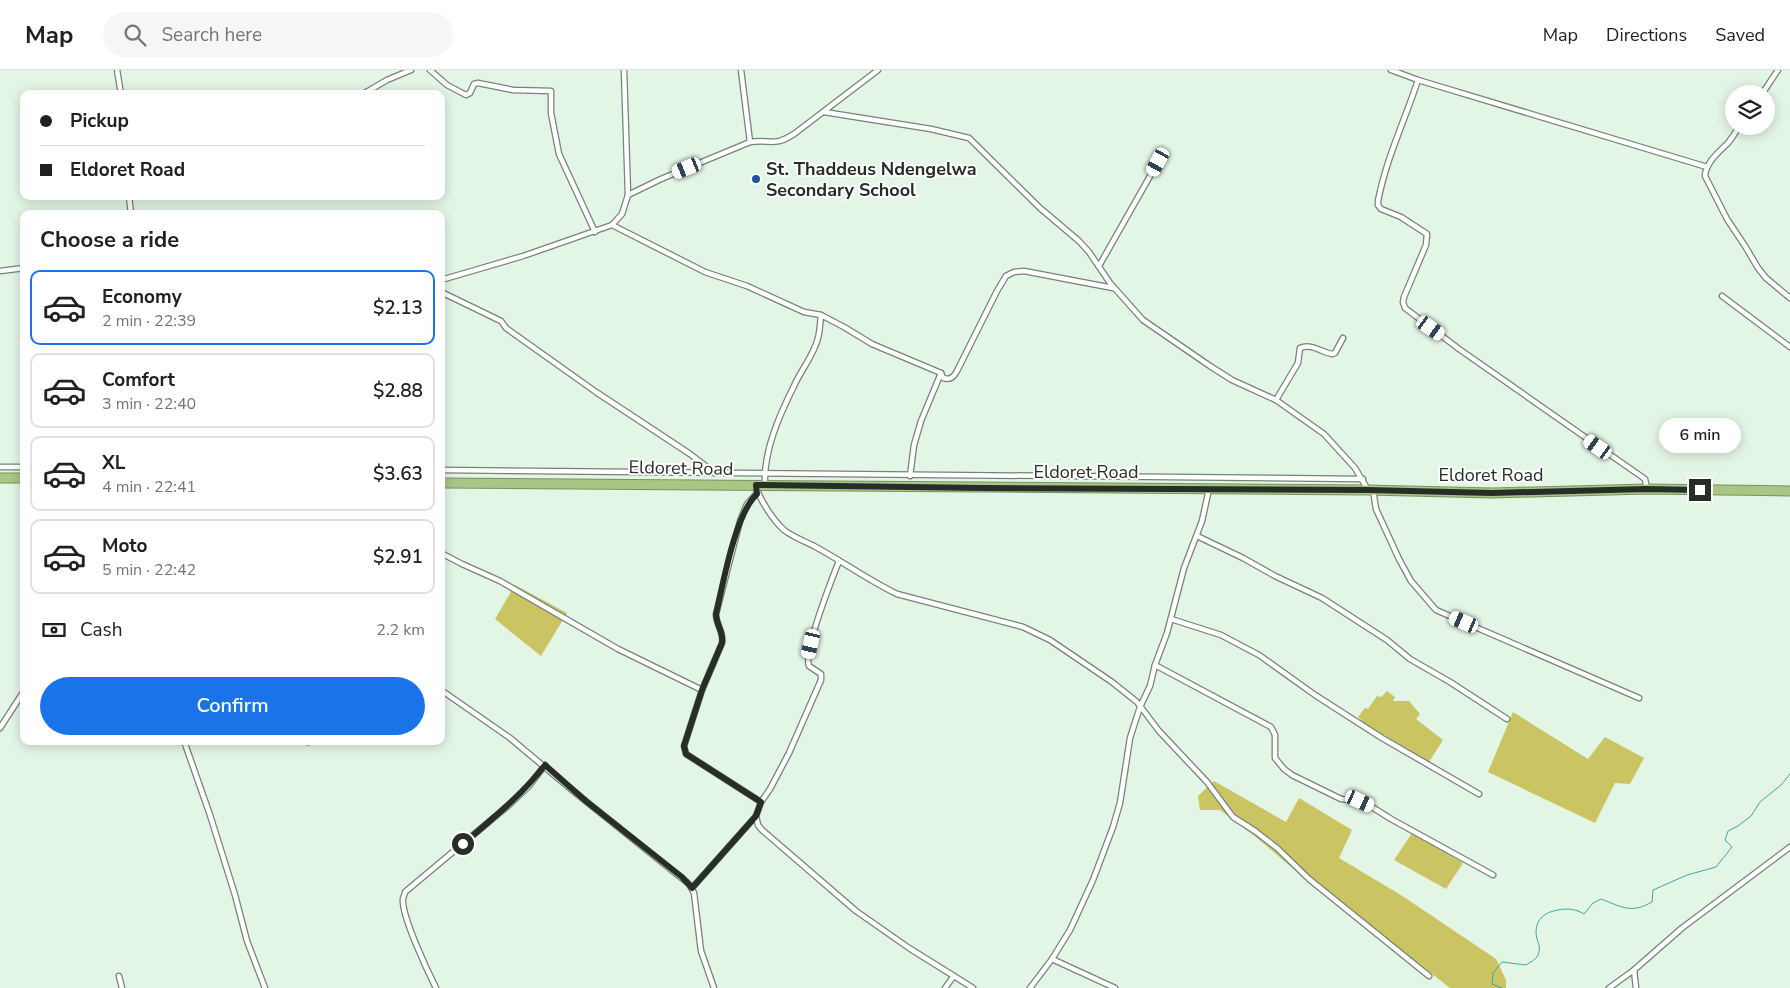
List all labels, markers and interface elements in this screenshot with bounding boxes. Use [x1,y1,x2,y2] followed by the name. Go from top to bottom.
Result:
[103,12,453,57] search box
[25,19,73,51] text: Map
[121,21,149,49] icon: search
[161,22,262,48] text: Search here
[1543,23,1578,47] text: Map
[1606,23,1687,47] text: Directions
[1715,23,1765,47] text: Saved
[1725,85,1775,135] map controls
[1725,85,1775,135] button: layers
[70,108,129,134] text: Pickup
[1144,145,1171,179] car
[670,155,703,181] car
[70,157,185,183] text: Eldoret Road
[766,157,977,202] place label: St. Thaddeus Ndengelwa Secondary School
[750,173,762,185] marker: St. Thaddeus Ndengelwa Secondary School
[40,225,179,255] text: Choose a ride
[102,284,182,310] text: Economy
[42,285,87,330] icon: car
[373,295,423,321] text: $2.13
[102,310,196,332] text: 2 min · 22:39
[1414,313,1447,343] car
[102,367,175,393] text: Comfort
[42,368,87,413] icon: car
[373,378,423,404] text: $2.88
[102,393,196,415] text: 3 min · 22:40
[1659,418,1741,452] callout: 6 min
[1680,424,1720,446] text: 6 min
[1581,432,1614,462] car
[102,450,125,476] text: XL
[42,451,87,496] icon: car
[628,455,734,481] street label: Eldoret Road
[1034,460,1138,484] street label: Eldoret Road
[373,461,423,487] text: $3.63
[1439,463,1543,487] street label: Eldoret Road
[102,476,196,498] text: 4 min · 22:41
[1689,479,1711,501] route end
[102,533,148,559] text: Moto
[42,534,87,579] icon: car
[373,544,423,570] text: $2.91
[102,559,196,581] text: 5 min · 22:42
[1447,609,1480,635] car
[40,616,68,644] icon: cash
[80,617,122,643] text: Cash
[376,619,425,641] text: 2.2 km
[800,628,821,660] car
[40,677,425,735] button: Confirm
[1343,788,1376,814] car
[452,833,474,855] route start

